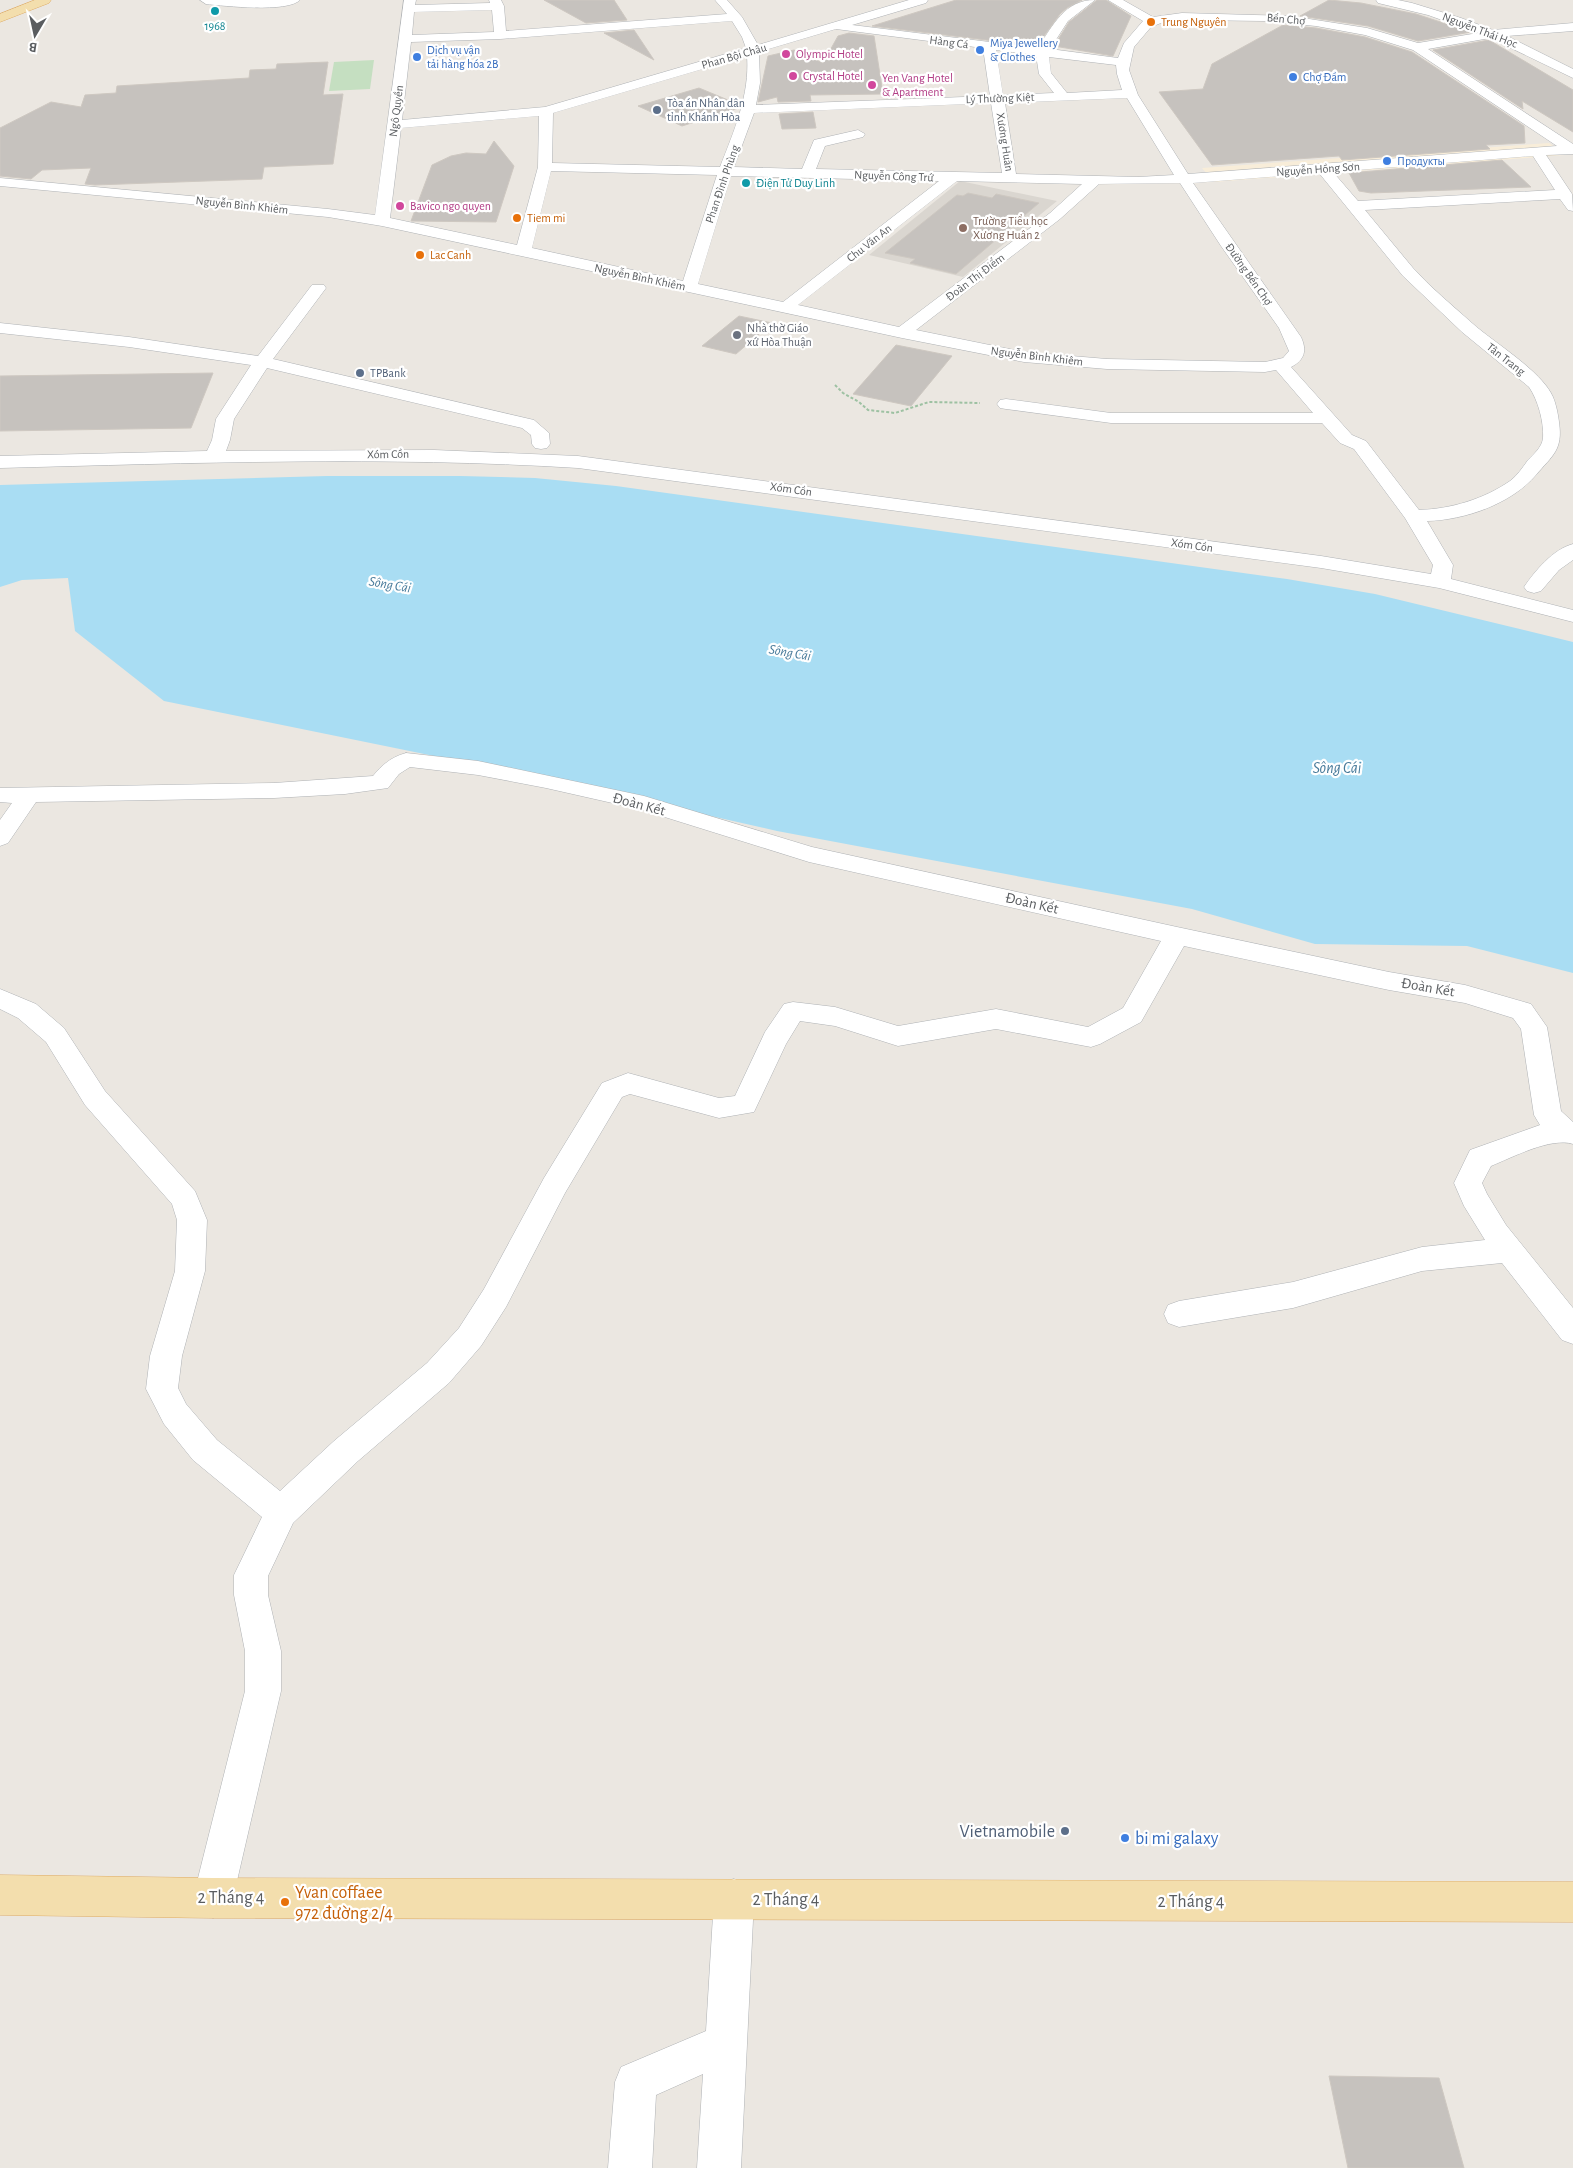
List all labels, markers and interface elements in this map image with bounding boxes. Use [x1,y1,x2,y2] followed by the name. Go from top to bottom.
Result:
[209,5,221,17] marker: 1968
[1440,9,1520,51] street label: Nguyễn Thái Học
[10,10,60,60] north arrow
[1266,11,1306,27] street label: Bến Chợ
[1145,16,1157,28] marker: Trung Nguyên
[1161,16,1226,29] place label: Trung Nguyên
[204,20,226,32] place label: 1968
[929,34,970,50] street label: Hàng Cá
[990,37,1058,63] place label: Miya Jewellery & Clothes
[28,39,38,54] text: B
[700,41,768,71] street label: Phan Bội Châu
[427,44,499,70] place label: Dịch vụ vận tải hàng hóa 2B
[974,44,986,56] marker: Miya Jewellery & Clothes
[780,48,792,60] marker: Olympic Hotel
[796,48,863,61] place label: Olympic Hotel
[411,51,423,63] marker: Dịch vụ vận tải hàng hóa 2B
[787,70,799,82] marker: Crystal Hotel
[803,70,863,83] place label: Crystal Hotel
[1287,71,1299,83] marker: Chợ Đầm
[1303,71,1346,83] place label: Chợ Đầm
[882,72,953,98] place label: Yen Vang Hotel & Apartment
[866,79,878,91] marker: Yen Vang Hotel & Apartment
[387,84,406,138] street label: Ngô Quyền
[965,91,1035,106] street label: Lý Thường Kiệt
[667,97,745,123] place label: Tòa án Nhân dân tỉnh Khánh Hòa
[651,104,663,116] marker: Tòa án Nhân dân tỉnh Khánh Hòa
[994,112,1016,172] street label: Xương Huân
[703,143,741,225] street label: Phan Đình Phùng
[1381,155,1393,167] marker: Продукты
[1397,155,1445,168] place label: Продукты
[1276,159,1360,179] street label: Nguyễn Hồng Sơn
[854,168,935,184] street label: Nguyễn Công Trứ
[740,177,752,189] marker: Điện Tử Duy Linh
[756,177,835,190] place label: Điện Tử Duy Linh
[195,193,289,217] street label: Nguyễn Bình Khiêm
[394,200,406,212] marker: Bavico ngo quyen
[410,200,491,213] place label: Bavico ngo quyen
[511,212,523,224] marker: Tiem mi
[527,212,565,224] place label: Tiem mi
[973,214,1048,241] place label: Trường Tiểu học Xương Huân 2
[844,222,894,264] street label: Chu Văn An
[957,222,969,234] marker: Trường Tiểu học Xương Huân 2
[1223,241,1275,307] street label: Đường Bến Chợ
[414,249,426,261] marker: Lac Canh
[430,249,471,261] place label: Lac Canh
[943,250,1007,303] street label: Đoàn Thị Điểm
[593,260,687,294] street label: Nguyễn Bình Khiêm
[747,322,812,348] place label: Nhà thờ Giáo xứ Hòa Thuận
[731,329,743,341] marker: Nhà thờ Giáo xứ Hòa Thuận
[1485,340,1528,378] street label: Tân Trang
[990,343,1084,369] street label: Nguyễn Bình Khiêm
[354,367,366,379] marker: TPBank
[370,367,406,379] place label: TPBank
[367,448,409,460] street label: Xóm Cồn
[769,480,813,498] street label: Xóm Cồn
[1170,536,1214,554] street label: Xóm Cồn
[368,574,412,596] water label: Sông Cái
[768,642,812,664] water label: Sông Cái
[1313,760,1362,776] water label: Sông Cái
[611,790,667,819] street label: Đoàn Kết
[1004,890,1060,917] street label: Đoàn Kết
[1400,975,1456,1000] street label: Đoàn Kết
[959,1823,1055,1841] place label: Vietnamobile
[1059,1825,1071,1837] marker: Vietnamobile
[1135,1830,1219,1848] place label: bi mi galaxy
[1119,1832,1131,1844] marker: bi mi galaxy
[295,1884,393,1923] place label: Yvan coffaee 972 đường 2/4
[198,1889,265,1907] street label: 2 Tháng 4
[753,1891,820,1909] street label: 2 Tháng 4
[1158,1893,1225,1911] street label: 2 Tháng 4
[279,1896,291,1908] marker: Yvan coffaee 972 đường 2/4

